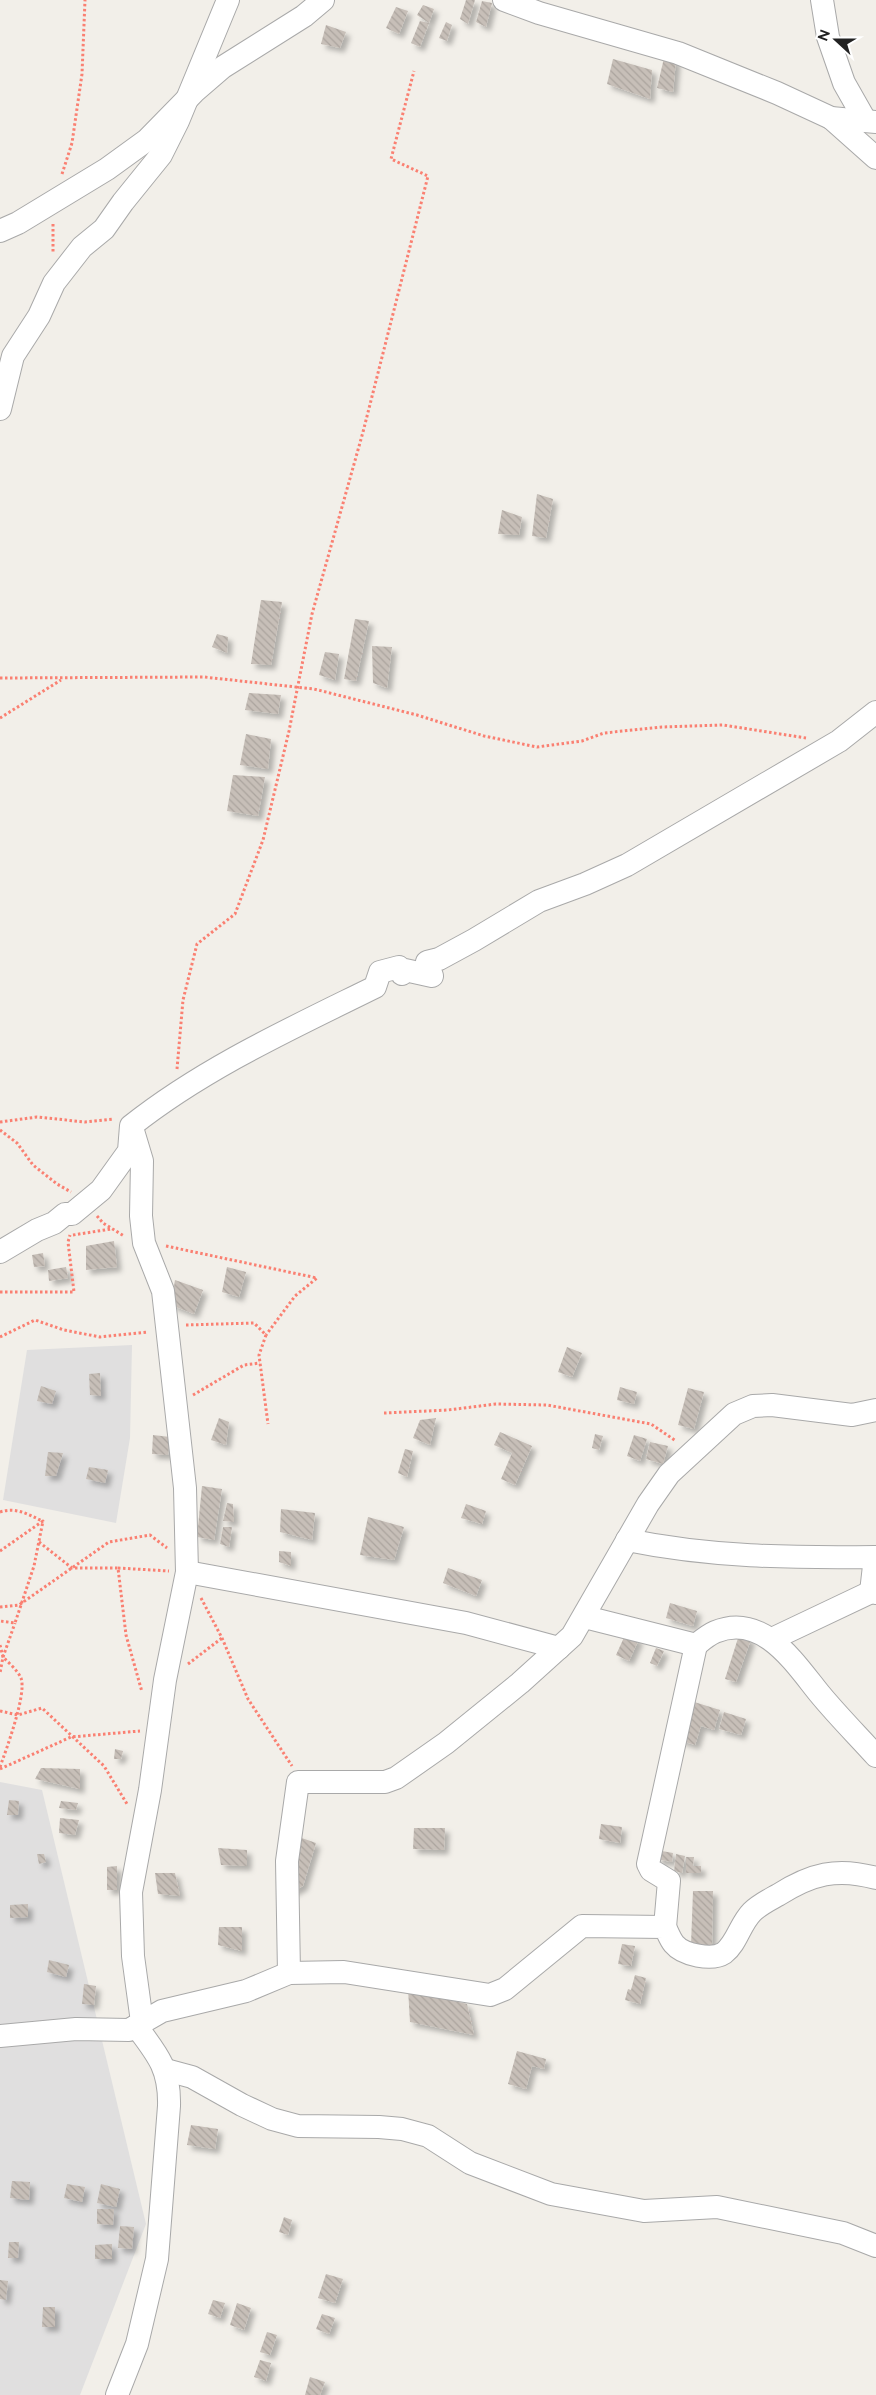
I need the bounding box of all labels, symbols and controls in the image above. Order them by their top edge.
north arrow [811,15,861,65]
text: N [814,27,833,43]

